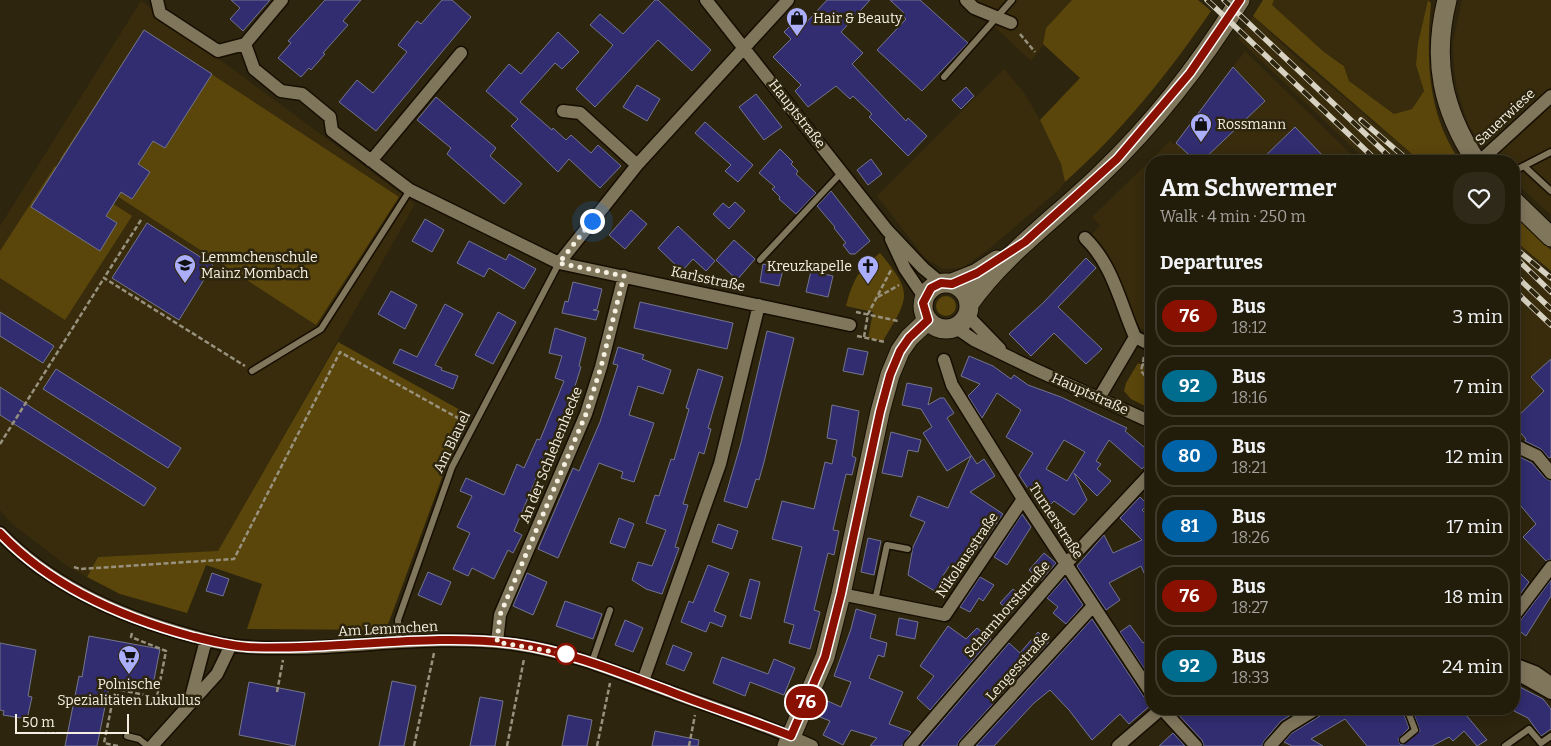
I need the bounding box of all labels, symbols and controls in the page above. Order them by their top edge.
shop icon: Hair & Beauty [785,6,809,37]
place label: Hair & Beauty [813,10,903,27]
street label: Hauptstraße [765,76,829,152]
street label: Sauerwiese [1472,85,1538,149]
shop icon: Rossmann [1189,112,1213,143]
place label: Rossmann [1217,116,1286,133]
button: heart [1453,172,1505,224]
text: Am Schwermer [1160,174,1337,202]
text: Walk · 4 min · 250 m [1160,207,1306,226]
your location [580,209,605,234]
place label: Lemmchenschule Mainz Mombach [201,249,318,282]
text: Departures [1160,251,1263,274]
school or university icon: Lemmchenschule Mainz Mombach [173,253,197,284]
church icon: Kreuzkapelle [856,254,880,285]
place label: Kreuzkapelle [767,258,852,275]
street label: Karlsstraße [669,263,747,295]
text: Bus [1232,295,1266,318]
text: 76 [1179,305,1200,327]
text: 3 min [1453,305,1503,328]
text: 18:12 [1232,318,1267,337]
text: Bus [1232,365,1266,388]
street label: Hauptstraße [1049,369,1131,419]
text: 92 [1179,375,1200,397]
text: 7 min [1454,375,1503,398]
street label: An der Schlehenhecke [516,384,586,526]
text: 18:16 [1232,388,1267,407]
street label: Am Blauel [430,408,474,476]
text: Bus [1232,435,1266,458]
text: 80 [1178,445,1201,467]
text: 12 min [1445,445,1503,468]
text: 18:21 [1232,458,1267,477]
street label: Turnerstraße [1025,480,1087,562]
text: Bus [1232,505,1266,528]
street label: Nikolausstraße [932,509,1002,601]
text: 81 [1180,515,1199,537]
text: 17 min [1446,515,1503,538]
text: 18:26 [1232,528,1270,547]
street label: Scharnhorststraße [960,557,1054,661]
text: Bus [1232,575,1266,598]
text: 76 [1179,585,1200,607]
text: 18 min [1444,585,1503,608]
text: 18:27 [1232,598,1268,617]
street label: Am Lemmchen [338,618,438,640]
street label: Lengesstraße [982,628,1054,704]
unlabelled marker [555,643,577,665]
supermarket icon: Polnische Spezialitäten Lukullus [117,644,141,675]
text: Bus [1232,645,1266,668]
text: 92 [1179,655,1200,677]
text: 24 min [1442,655,1503,678]
text: 18:33 [1232,668,1269,687]
place label: Polnische Spezialitäten Lukullus [57,676,201,709]
line badge: 76 [784,686,828,718]
text: 76 [796,691,816,713]
scale bar [15,711,129,734]
text: 50 m [22,714,55,731]

